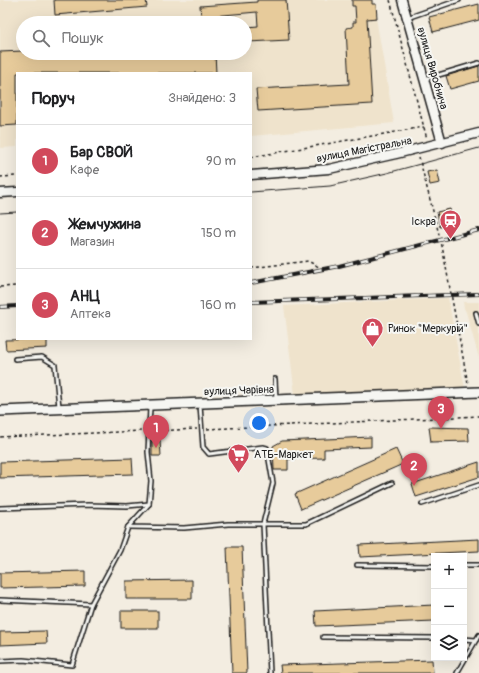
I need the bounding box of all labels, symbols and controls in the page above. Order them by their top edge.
search box [16,16,252,60]
street label: вулиця Виробнича [415,26,450,111]
icon: search [30,27,52,49]
text: Пошук [62,29,104,48]
text: Поруч [32,88,75,109]
text: Знайдено: 3 [168,90,236,106]
street label: вулиця Магістральна [315,134,413,165]
text: Бар СВОЙ [70,143,133,162]
text: 1 [42,153,48,169]
text: 90 m [206,153,236,169]
text: Кафе [70,162,99,178]
station icon: Іскра [438,208,464,241]
text: Жемчужина [70,215,141,234]
place label: Іскра [411,215,436,228]
text: 2 [41,225,49,241]
text: 150 m [201,225,236,241]
text: Магазин [70,234,114,250]
text: АНЦ [70,287,100,306]
text: 3 [41,297,49,313]
text: 160 m [200,297,236,313]
text: Аптека [70,306,111,322]
shop icon: Ринок "Меркурій" [360,315,386,348]
place label: Ринок "Меркурій" [388,322,468,335]
street label: вулиця Чарівна [204,383,274,398]
pin: 3 [428,396,454,429]
your location [249,413,269,433]
pin: 1 [143,415,169,448]
supermarket icon: АТБ-Маркет [226,441,252,474]
place label: АТБ-Маркет [254,448,314,461]
pin: 2 [401,453,427,486]
map controls [431,553,467,661]
button: + [431,553,467,589]
button: − [431,589,467,625]
button: layers [431,625,467,661]

